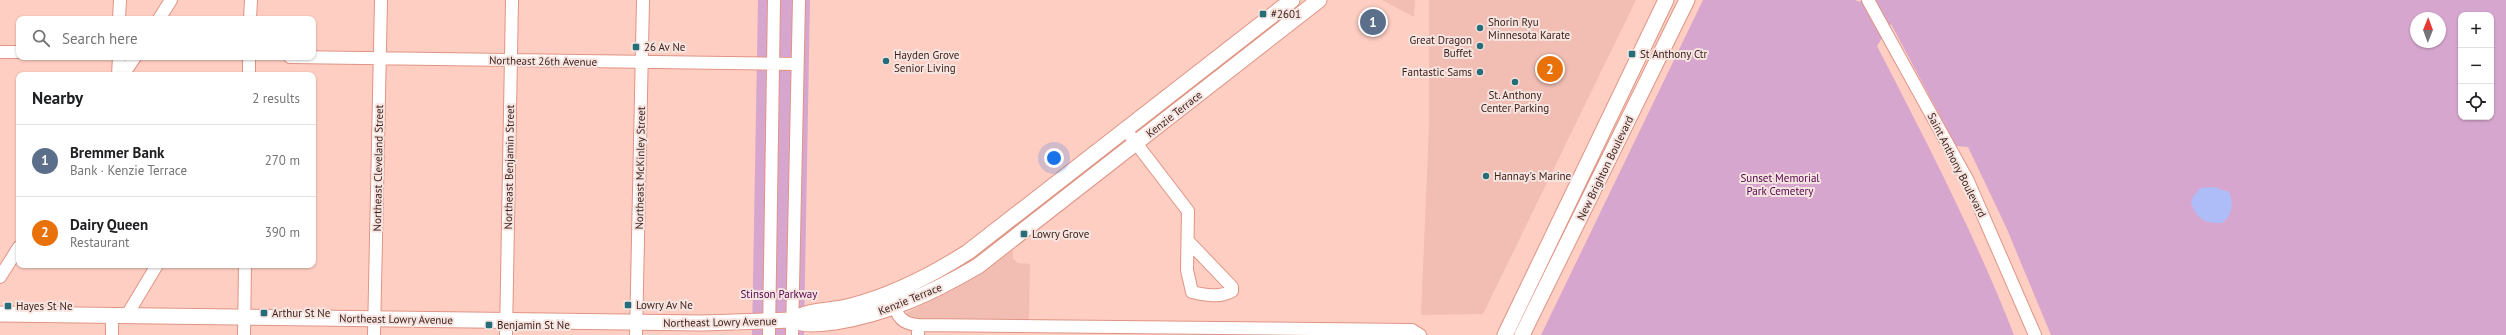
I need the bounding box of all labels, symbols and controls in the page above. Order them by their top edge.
place label: #2601 [1271,7,1301,21]
pin: 1 [1360,7,1386,37]
marker: #2601 [1258,9,1268,19]
north arrow [2410,12,2446,48]
map controls [2458,12,2494,120]
button: + [2458,12,2494,48]
place label: Shorin Ryu Minnesota Karate [1488,15,1571,42]
search box [16,16,316,60]
marker: Shorin Ryu Minnesota Karate [1475,23,1485,33]
icon: search [30,27,52,49]
text: Search here [62,29,138,48]
place label: Great Dragon Buffet [1410,33,1472,60]
place label: 26 Av Ne [644,40,686,54]
marker: Great Dragon Buffet [1475,41,1485,51]
marker: 26 Av Ne [631,42,641,52]
place label: St Anthony Ctr [1640,47,1708,61]
place label: Hayden Grove Senior Living [894,48,960,75]
button: − [2458,48,2494,84]
marker: St Anthony Ctr [1627,49,1637,59]
street label: Northeast 26th Avenue [489,53,598,69]
pin: 2 [1537,54,1563,84]
marker: Hayden Grove Senior Living [881,56,891,66]
place label: Fantastic Sams [1402,65,1472,79]
marker: Fantastic Sams [1475,67,1485,77]
marker: St. Anthony Center Parking [1510,77,1520,87]
button: locate [2458,84,2494,120]
text: Nearby [32,87,83,109]
street label: Kenzie Terrace [1143,87,1205,140]
place label: St. Anthony Center Parking [1481,88,1549,115]
text: 2 results [252,90,300,107]
street label: Northeast Cleveland Street [370,104,386,231]
street label: Northeast Benjamin Street [501,104,517,230]
street label: Northeast McKinley Street [632,106,648,230]
street label: Saint Anthony Boulevard [1925,110,1990,220]
street label: New Brighton Boulevard [1574,113,1636,222]
text: Bremmer Bank [70,143,164,162]
your location [1044,148,1064,168]
text: 1 [41,152,49,169]
text: 270 m [265,152,300,169]
text: Bank · Kenzie Terrace [70,162,187,179]
place label: Hannay's Marine [1494,169,1572,183]
marker: Hannay's Marine [1481,171,1491,181]
park label: Sunset Memorial Park Cemetery [1740,171,1820,198]
text: Dairy Queen [70,215,148,234]
text: 2 [41,224,49,241]
text: 390 m [265,224,300,241]
place label: Lowry Grove [1032,227,1090,241]
marker: Lowry Grove [1019,229,1029,239]
text: Restaurant [70,234,129,251]
street label: Kenzie Terrace [876,280,944,318]
park label: Stinson Parkway [741,287,818,301]
place label: Lowry Av Ne [636,298,693,312]
place label: Hayes St Ne [16,299,73,313]
marker: Lowry Av Ne [623,300,633,310]
marker: Hayes St Ne [3,301,13,311]
place label: Arthur St Ne [272,306,331,320]
marker: Arthur St Ne [259,308,269,318]
street label: Northeast Lowry Avenue [339,311,453,327]
street label: Northeast Lowry Avenue [663,314,777,330]
place label: Benjamin St Ne [497,318,570,332]
marker: Benjamin St Ne [484,320,494,330]

